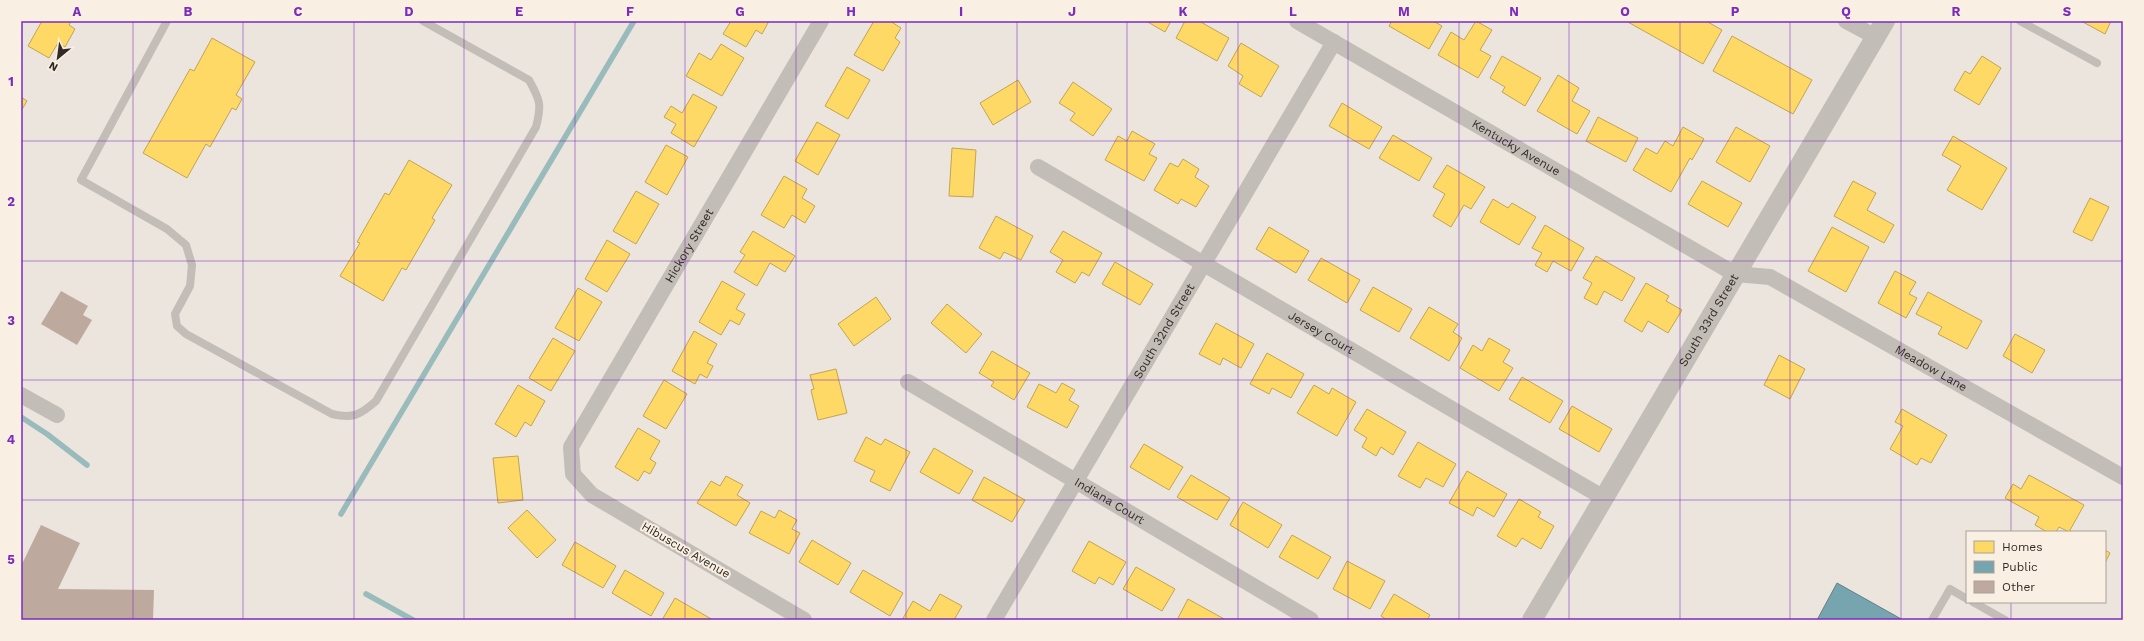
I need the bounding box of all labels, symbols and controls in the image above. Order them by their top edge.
text: A [73,4,82,19]
text: B [184,4,193,19]
text: C [294,4,303,19]
text: D [404,4,414,19]
text: E [515,4,523,19]
text: F [626,4,634,19]
text: G [735,4,745,19]
text: H [846,4,856,19]
text: I [959,4,963,19]
text: J [1068,4,1076,19]
text: K [1178,4,1188,19]
text: L [1289,4,1297,19]
text: M [1398,4,1410,19]
text: N [1509,4,1519,19]
text: O [1620,4,1630,19]
text: P [1731,4,1740,19]
text: Q [1841,4,1851,19]
text: R [1952,4,1961,19]
text: S [2063,4,2072,19]
north arrow [38,38,78,78]
text: N [47,59,60,74]
text: 1 [8,74,14,89]
street label: Kentucky Avenue [1469,117,1563,179]
text: 2 [7,194,15,209]
street label: Hickory Street [662,206,716,285]
street label: South 33rd Street [1676,271,1741,369]
street label: South 32nd Street [1130,281,1197,381]
street label: Jersey Court [1286,308,1356,357]
text: 3 [7,313,15,328]
street label: Meadow Lane [1892,342,1970,394]
text: 4 [7,432,16,447]
street label: Indiana Court [1072,475,1147,527]
street label: Hibuscus Avenue [639,519,733,581]
legend [1966,531,2106,603]
text: Homes [2002,540,2043,554]
text: 5 [7,552,15,567]
text: Public [2002,560,2038,574]
text: Other [2002,580,2035,594]

